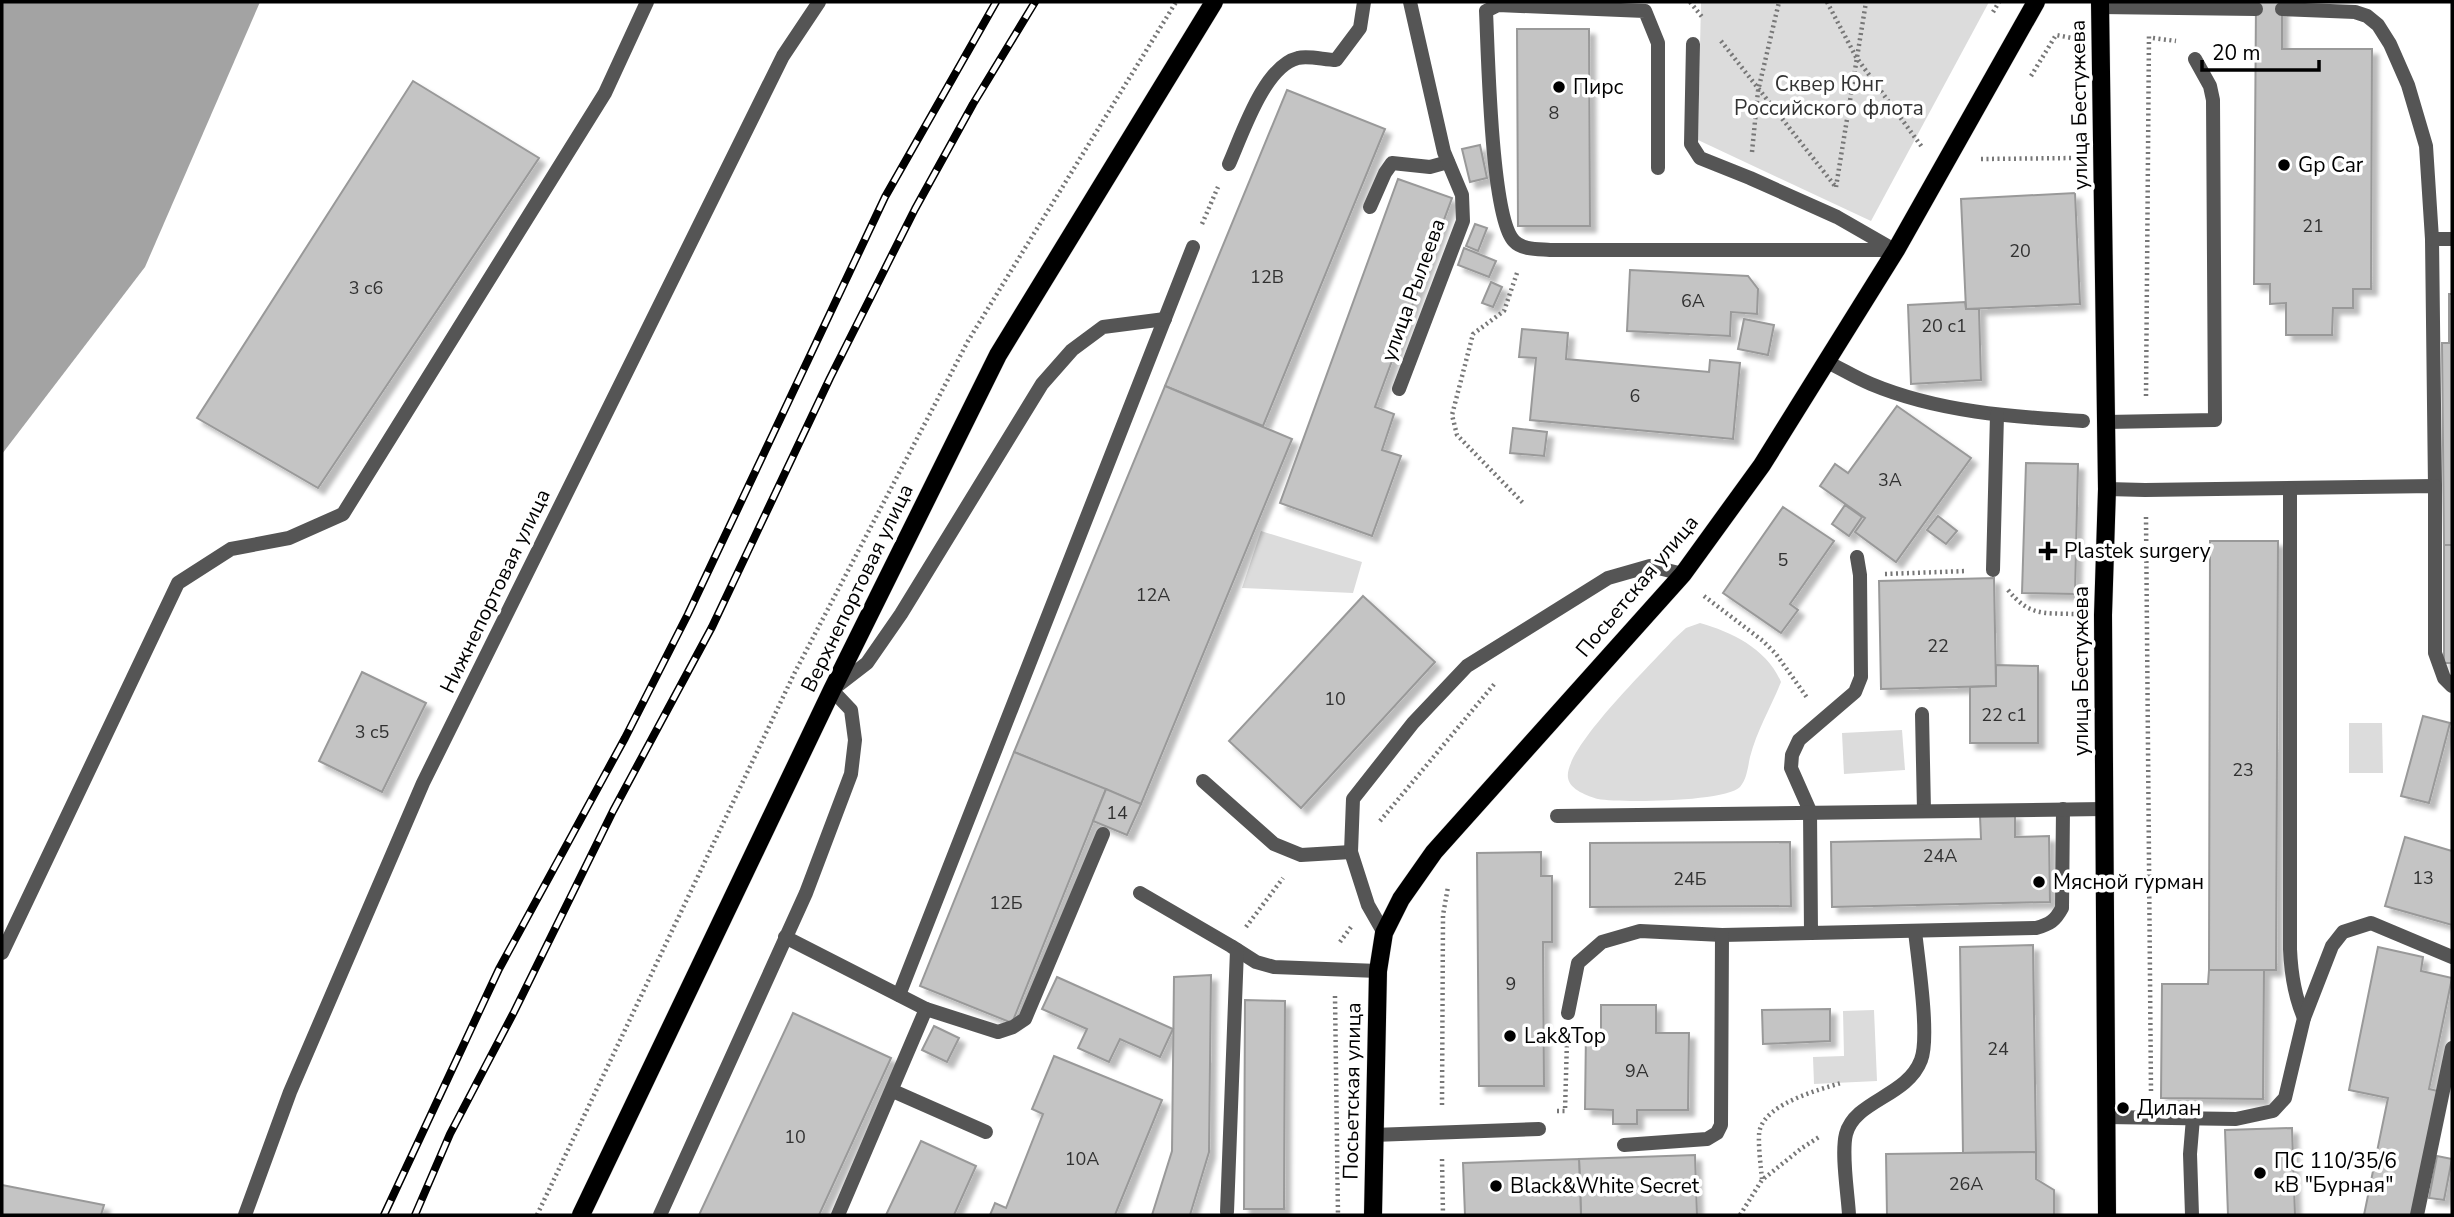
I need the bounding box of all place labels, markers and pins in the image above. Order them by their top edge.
place label: Пирс [1573,73,1624,101]
marker: Пирс [1551,79,1567,95]
place label: Gp Car [2298,151,2364,179]
marker: Gp Car [2276,157,2292,173]
place label: Plastek surgery [2064,537,2211,565]
marker: Plastek surgery [2038,541,2058,561]
place label: Мясной гурман [2053,868,2204,896]
marker: Мясной гурман [2031,874,2047,890]
place label: Lak&Top [1524,1022,1606,1050]
marker: Lak&Top [1502,1028,1518,1044]
place label: Дилан [2137,1094,2201,1122]
marker: Дилан [2115,1100,2131,1116]
place label: ПС 110/35/6 кВ "Бурная" [2274,1147,2397,1199]
marker: ПС 110/35/6 кВ "Бурная" [2252,1165,2268,1181]
place label: Black&White Secret [1510,1172,1700,1200]
marker: Black&White Secret [1488,1178,1504,1194]

